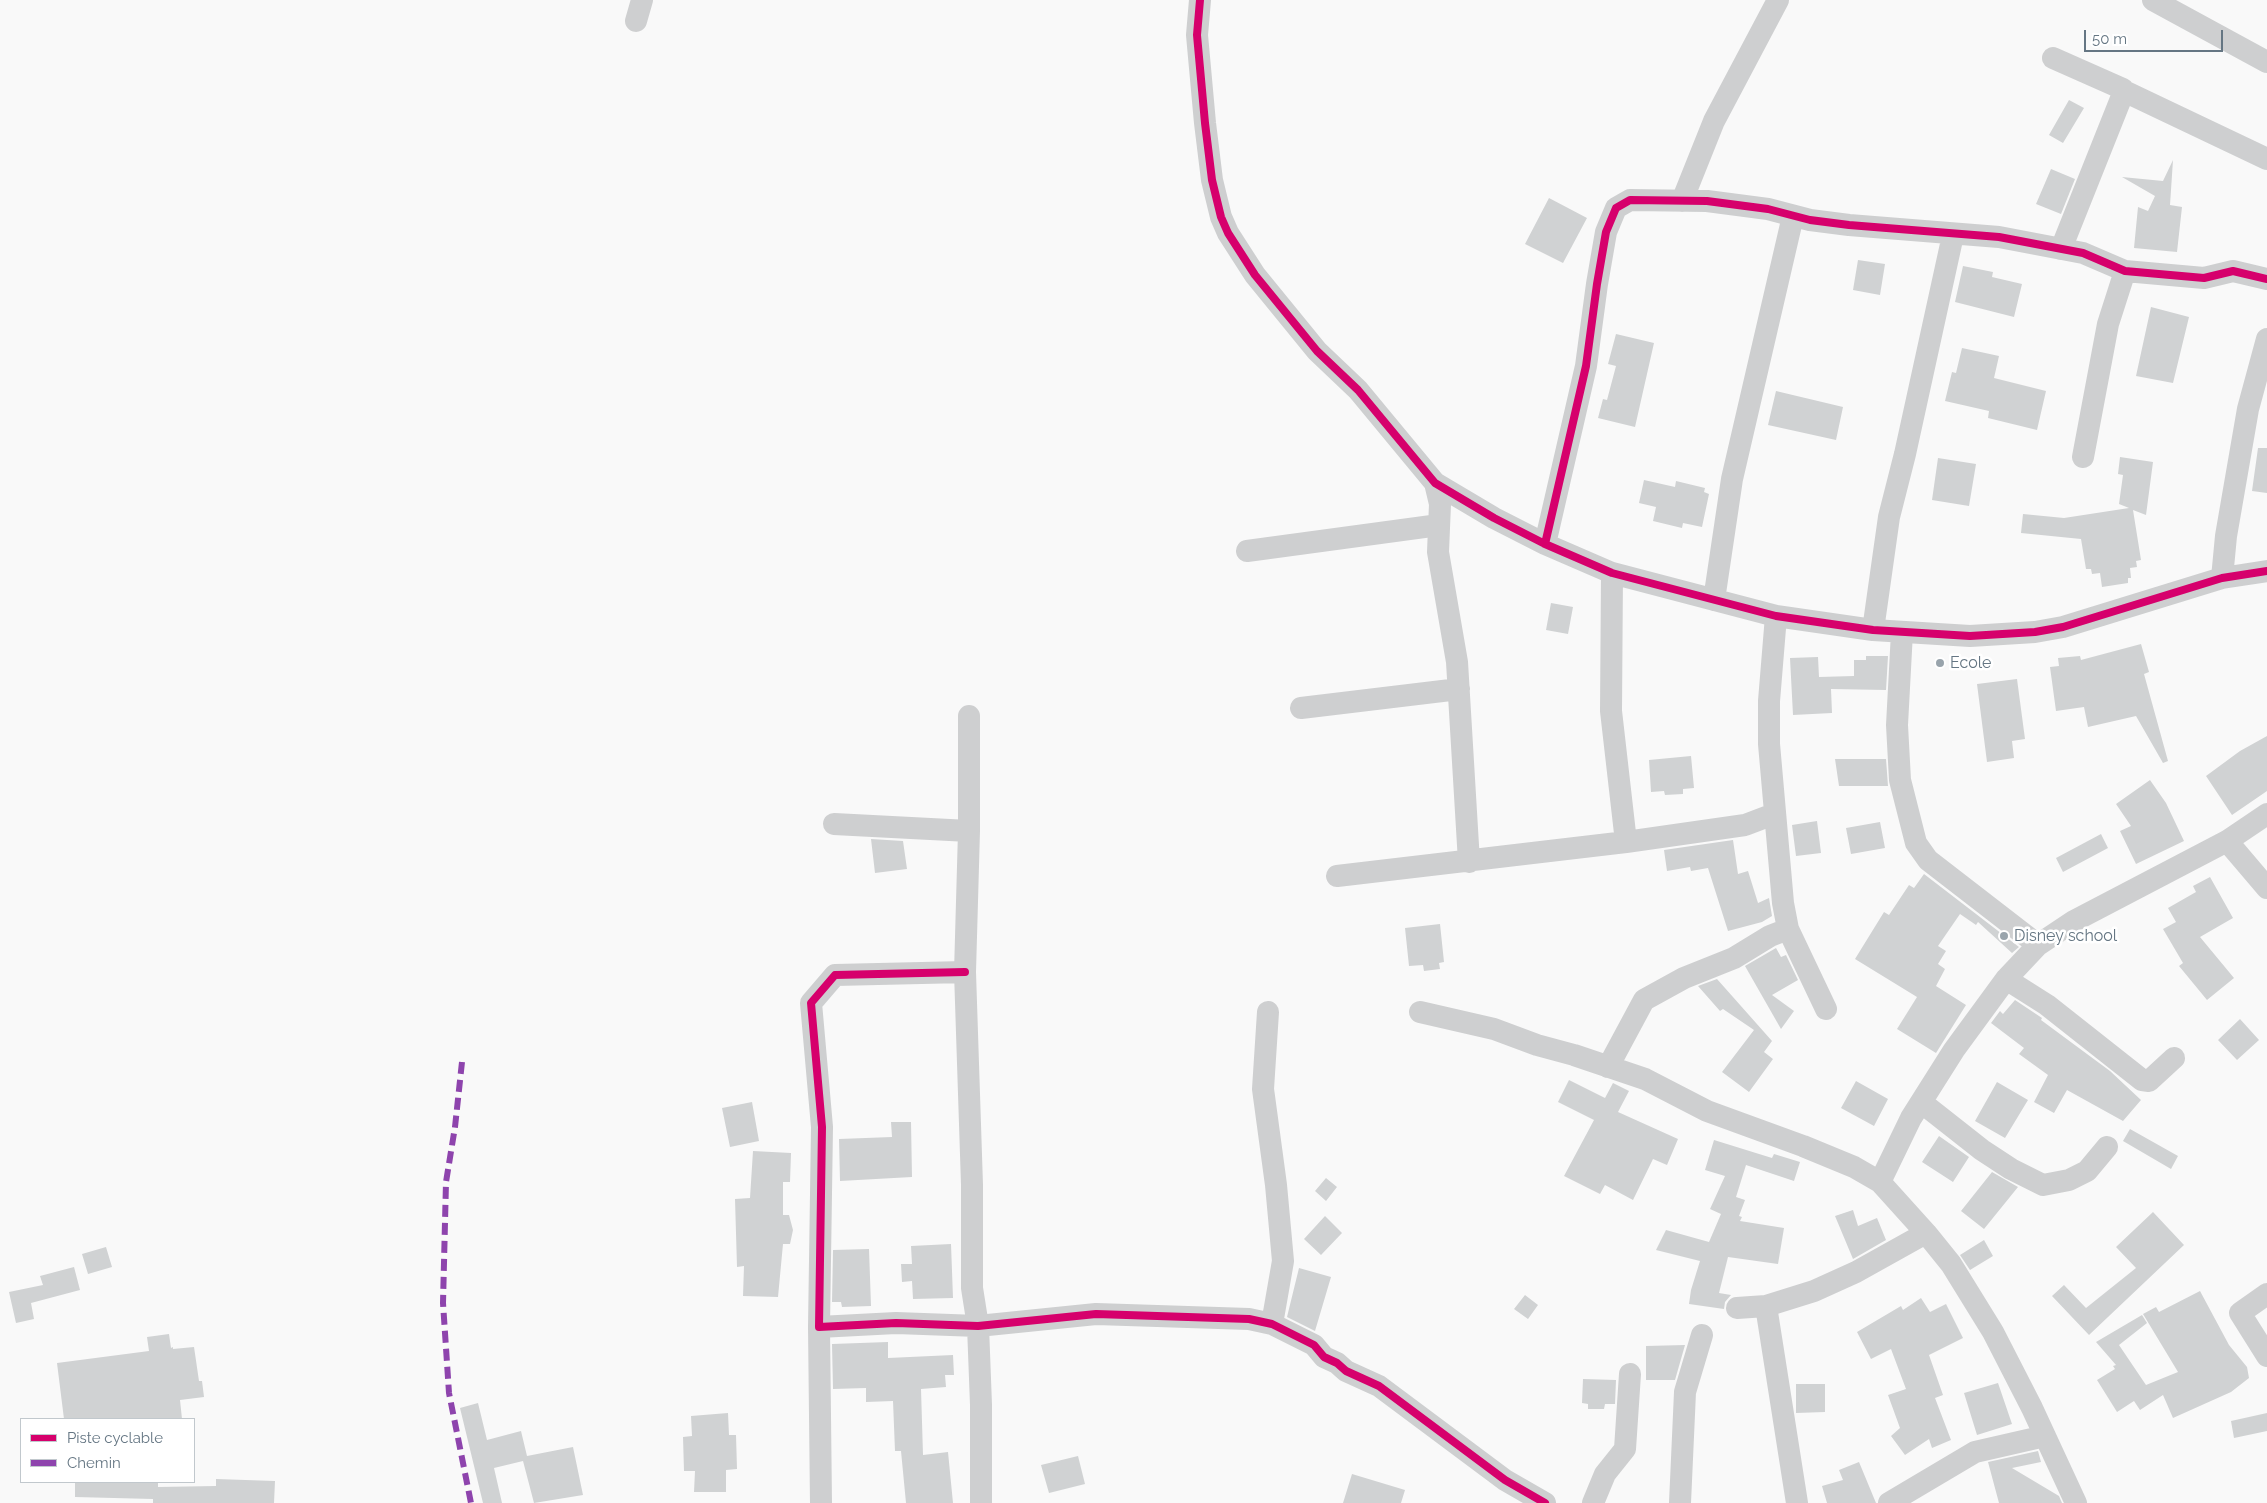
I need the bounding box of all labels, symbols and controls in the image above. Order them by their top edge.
scale bar [2087,20,2226,52]
text: 50 m [2092,30,2127,48]
place label: Ecole [1950,653,1991,673]
marker: Ecole [1934,657,1946,669]
place label: Disney school [2014,926,2117,946]
marker: Disney school [1998,930,2010,942]
legend [20,1418,195,1483]
text: Piste cyclable [67,1429,163,1447]
text: Chemin [67,1454,121,1472]

